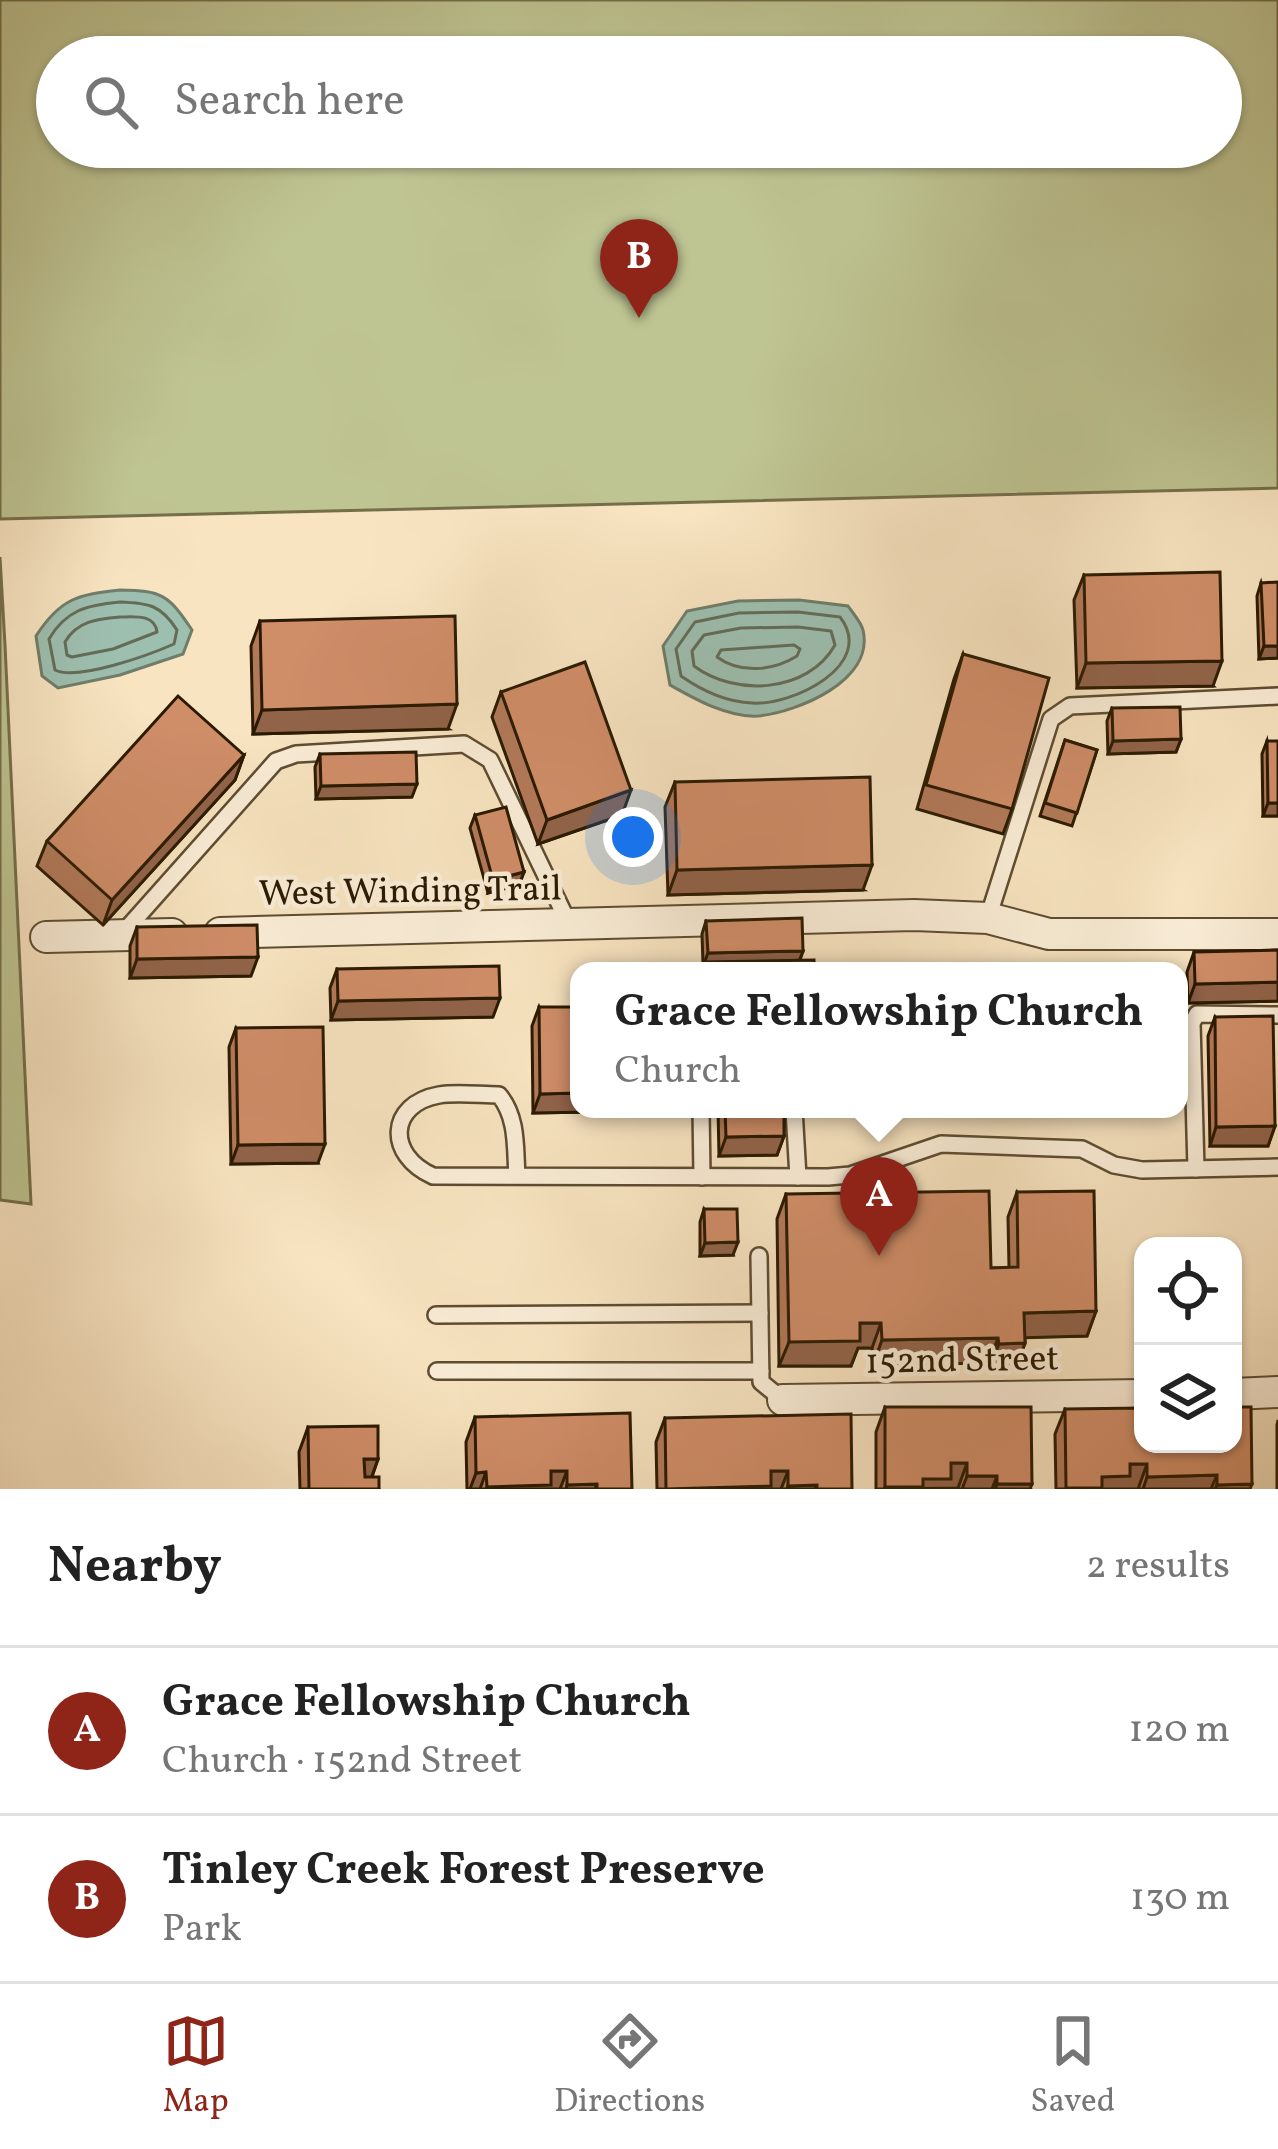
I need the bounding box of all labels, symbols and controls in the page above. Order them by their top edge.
search box [36,36,1242,168]
icon: search [78,69,144,135]
text: Search here [174,71,405,134]
pin: B [600,219,678,318]
your location [603,807,663,867]
street label: West Winding Trail [258,865,562,921]
popup [570,962,1188,1118]
text: Grace Fellowship Church [615,982,1143,1045]
text: Church [615,1045,741,1099]
pin: A [840,1157,918,1256]
map controls [1134,1237,1242,1453]
button: locate [1134,1237,1242,1345]
street label: 152nd Street [865,1335,1059,1389]
button: layers [1134,1345,1242,1453]
text: Nearby [48,1532,222,1603]
text: 2 results [1086,1540,1230,1594]
text: Grace Fellowship Church [162,1672,691,1735]
text: A [73,1704,101,1758]
text: 120 m [1129,1704,1230,1758]
text: Church · 152nd Street [162,1735,522,1789]
text: Tinley Creek Forest Preserve [162,1840,765,1903]
text: B [74,1872,100,1926]
text: 130 m [1130,1872,1230,1926]
text: Park [162,1903,242,1957]
tab: Map [163,2008,229,2126]
tab: Directions [554,2008,705,2126]
tab: Saved [1030,2008,1115,2126]

